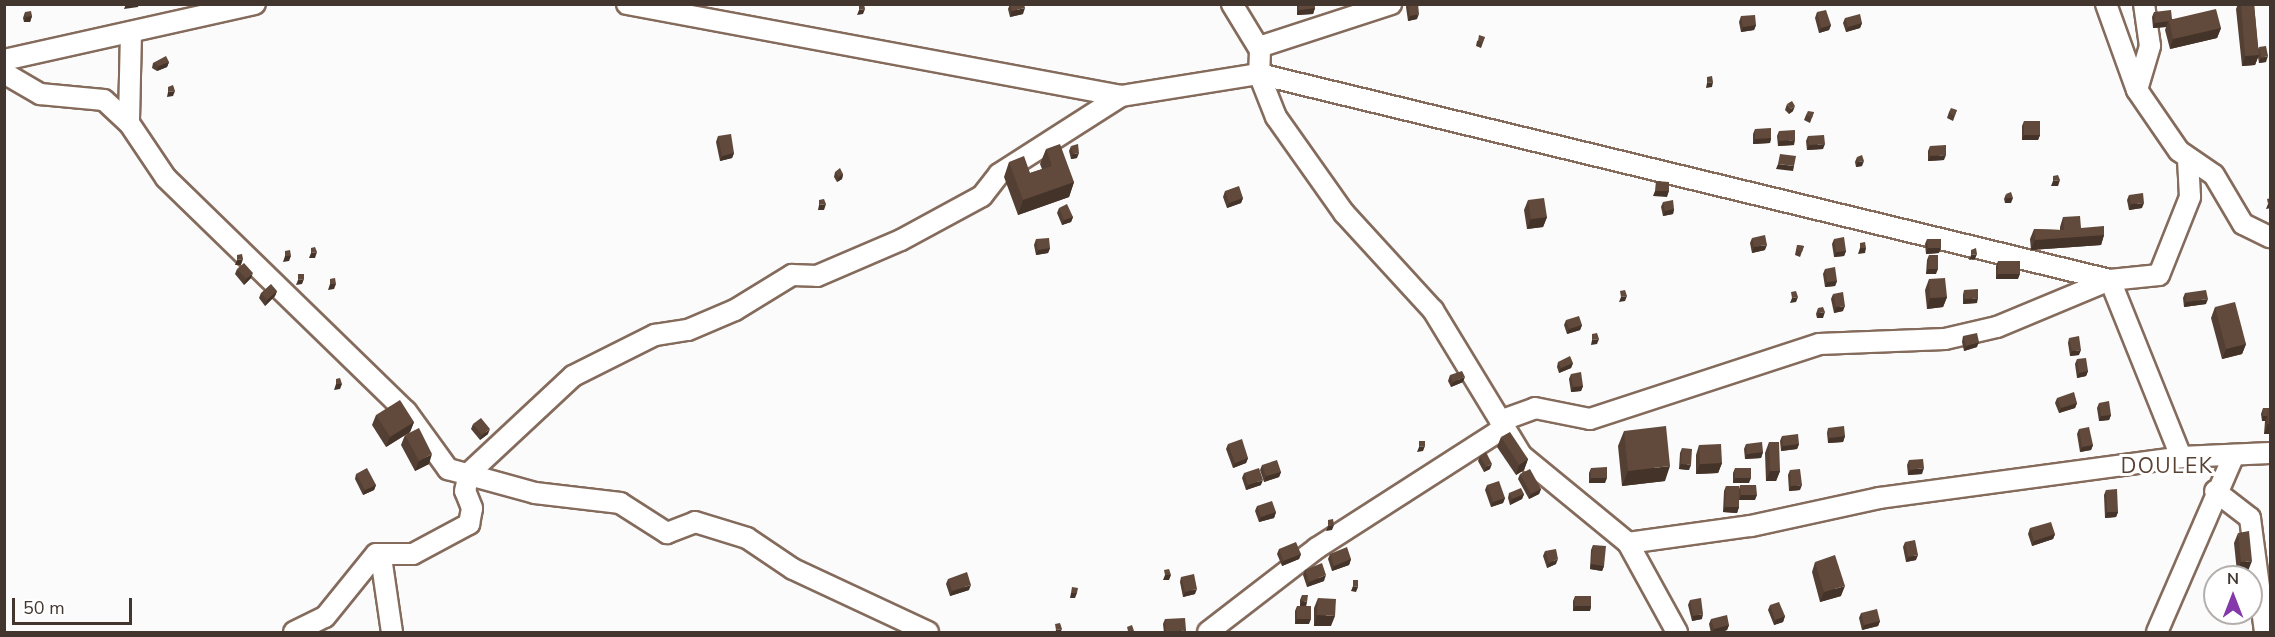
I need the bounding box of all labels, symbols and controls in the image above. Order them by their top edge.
district label: DOULEK [2121,453,2213,479]
north arrow [2203,565,2263,625]
text: N [2227,568,2239,590]
scale bar [15,586,135,624]
text: 50 m [23,596,65,620]

